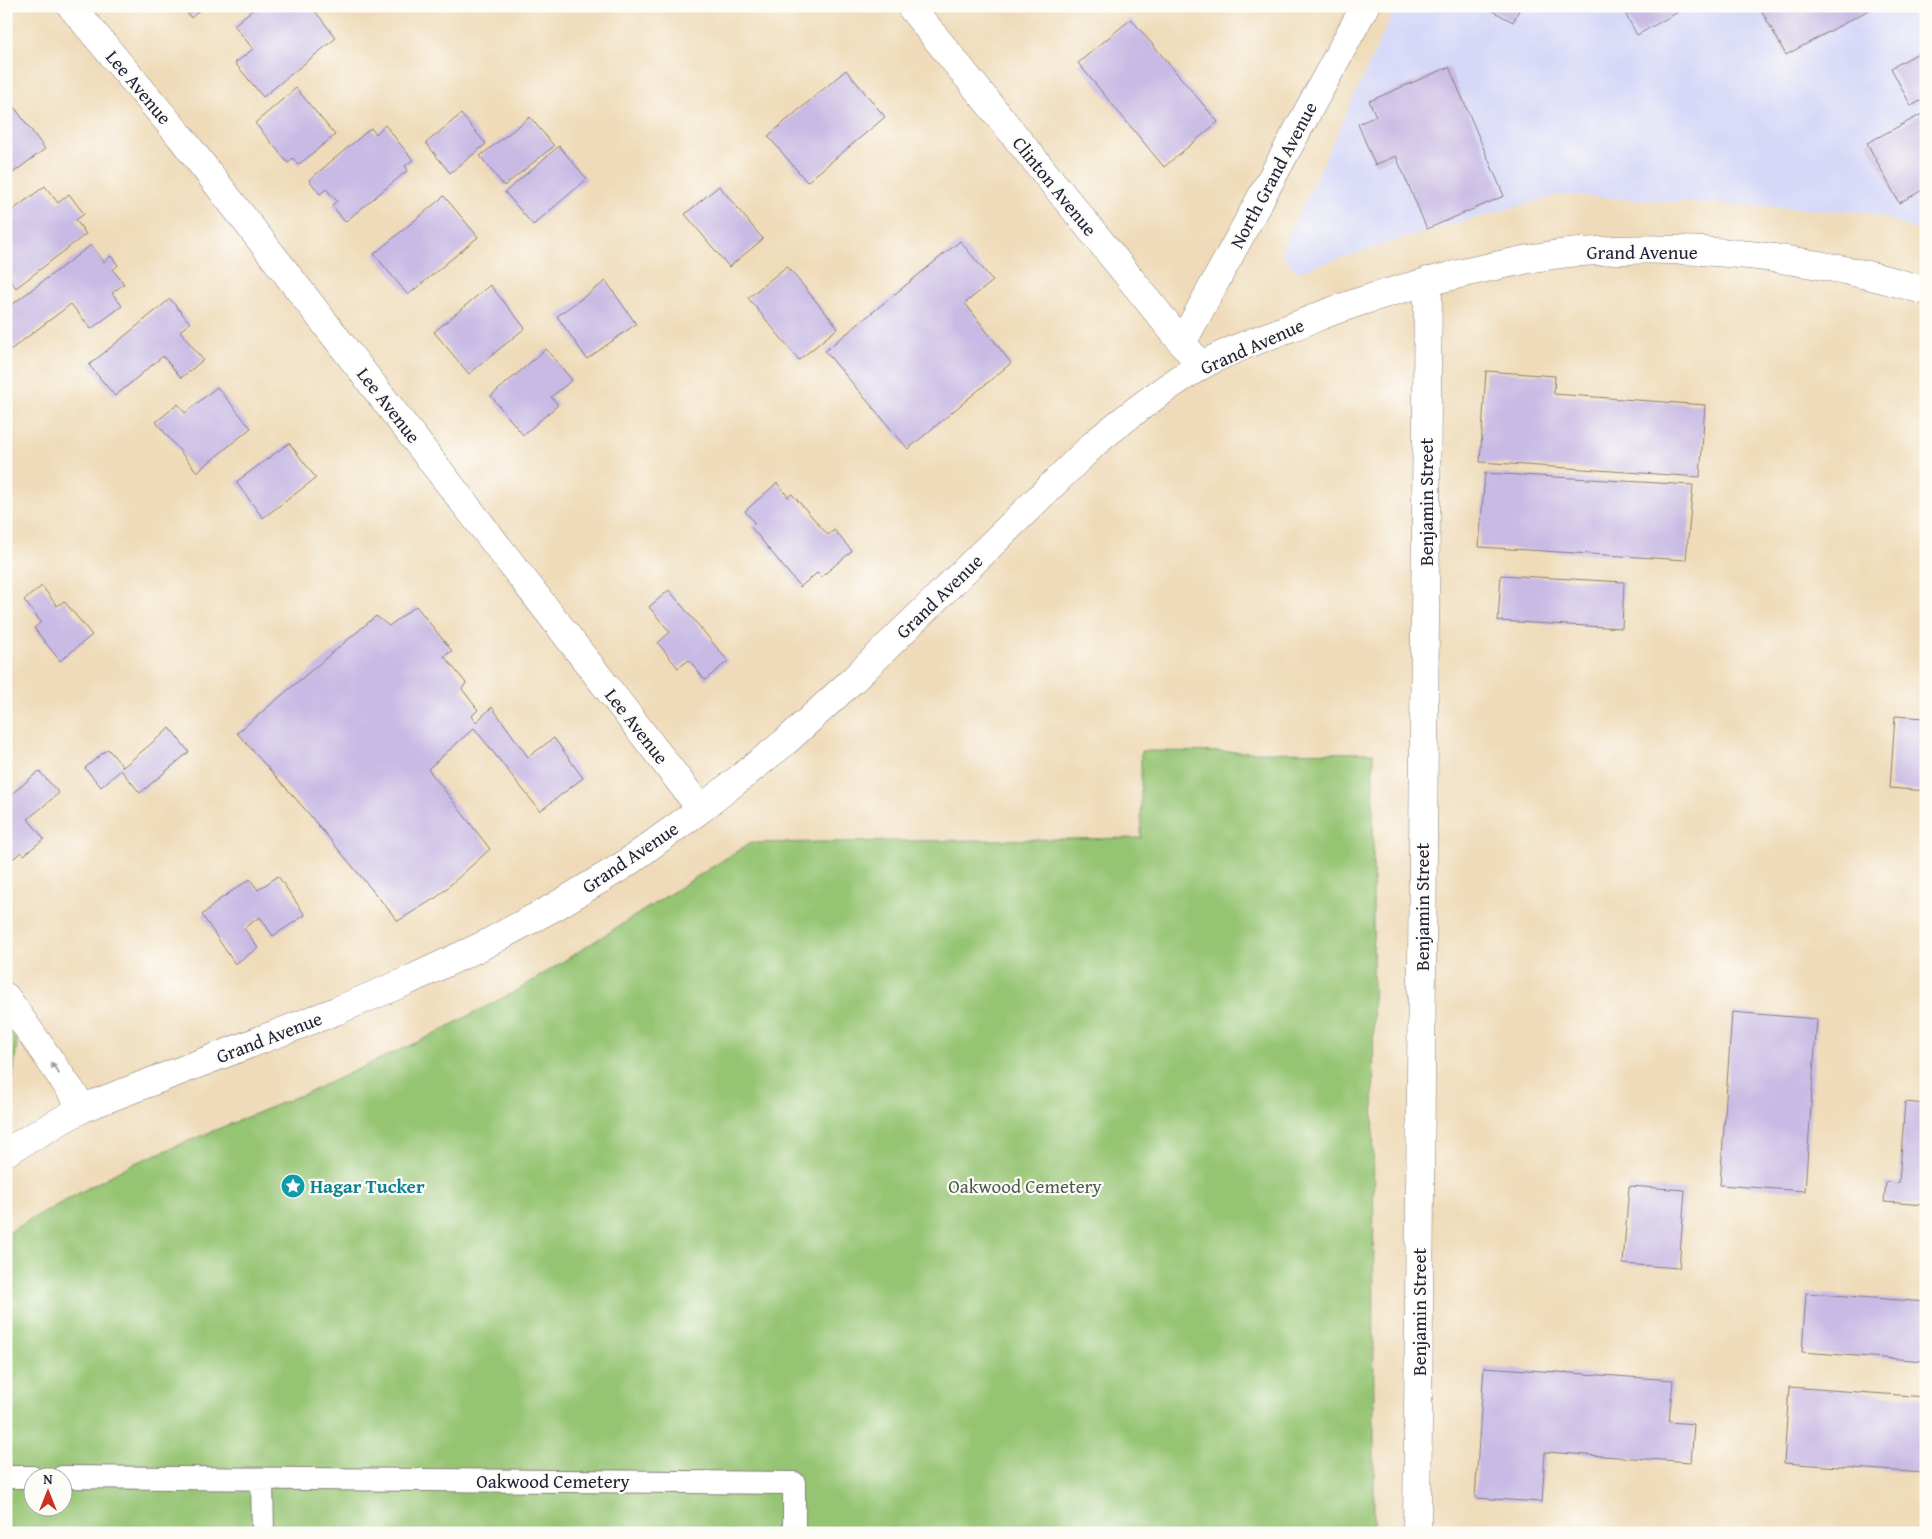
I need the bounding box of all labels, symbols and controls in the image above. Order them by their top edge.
street label: Lee Avenue [99,44,179,130]
street label: North Grand Avenue [1222,97,1324,253]
street label: Clinton Avenue [1006,130,1104,242]
street label: Grand Avenue [1586,238,1698,266]
street label: Grand Avenue [1196,311,1309,381]
street label: Lee Avenue [350,361,428,449]
street label: Benjamin Street [1412,438,1440,566]
street label: Grand Avenue [889,547,989,645]
street label: Lee Avenue [598,682,676,770]
street label: Grand Avenue [576,814,684,900]
street label: Benjamin Street [1408,843,1436,971]
street label: Grand Avenue [212,1004,326,1070]
one-way arrow [50,1061,60,1075]
place label: Hagar Tucker [310,1172,425,1200]
park label: Oakwood Cemetery [948,1172,1102,1200]
place icon: Hagar Tucker [280,1173,306,1199]
street label: Benjamin Street [1405,1248,1433,1376]
north arrow [22,1466,72,1516]
street label: Oakwood Cemetery [476,1467,630,1495]
text: N [43,1469,53,1489]

